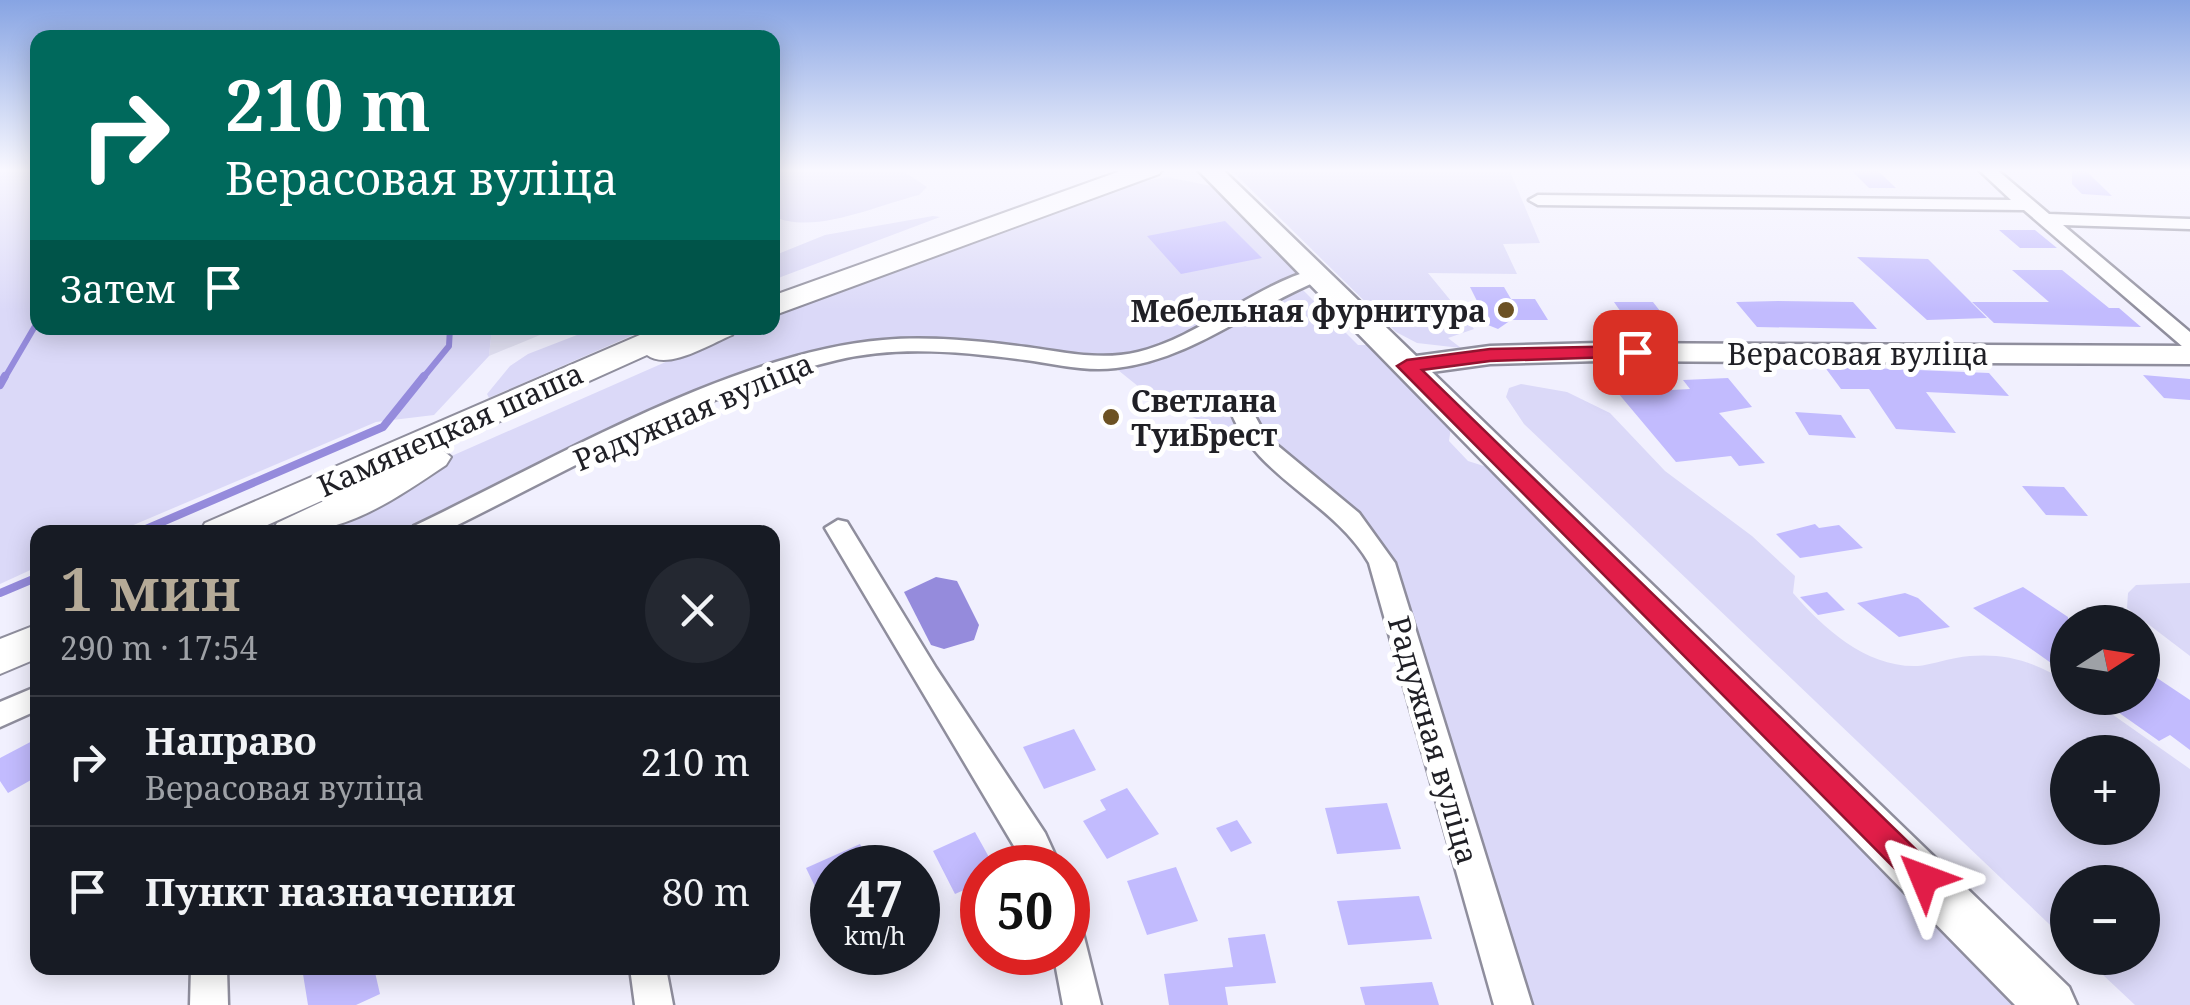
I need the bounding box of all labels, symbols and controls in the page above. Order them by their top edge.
text: 210 m [225,56,431,152]
icon: right [60,70,190,200]
text: Верасовая вуліца [225,147,618,208]
icon: arrive [196,260,251,315]
text: Затем [60,262,176,314]
place label: Мебельная фурнитура [1131,290,1486,331]
marker: Мебельная фурнитура [1495,299,1517,321]
pin [1593,310,1678,395]
icon: arrive [1608,325,1663,380]
street label: Верасовая вуліца [1727,333,1989,374]
street label: Радужная вуліца [567,342,819,480]
street label: Камянецкая шаша [311,352,589,506]
place label: Светлана ТуиБрест [1131,380,1278,455]
marker: Светлана ТуиБрест [1100,406,1122,428]
text: 1 мин [60,547,241,629]
button: close [645,558,750,663]
north arrow [2050,605,2160,715]
map controls [2050,605,2160,975]
street label: Радужная вуліца [1379,611,1489,869]
text: 290 m · 17:54 [60,626,258,669]
text: Направо [145,714,317,766]
icon: right [60,734,115,789]
text: 210 m [640,735,750,787]
button: + [2050,735,2160,845]
text: Верасовая вуліца [145,766,424,809]
position arrow [1872,826,1976,930]
speed limit sign: 50 [960,845,1090,975]
icon: arrive [60,864,115,919]
text: 47 [847,864,903,932]
text: Пункт назначения [145,865,515,917]
text: 80 m [662,865,750,917]
button: − [2050,865,2160,975]
text: km/h [844,918,906,952]

